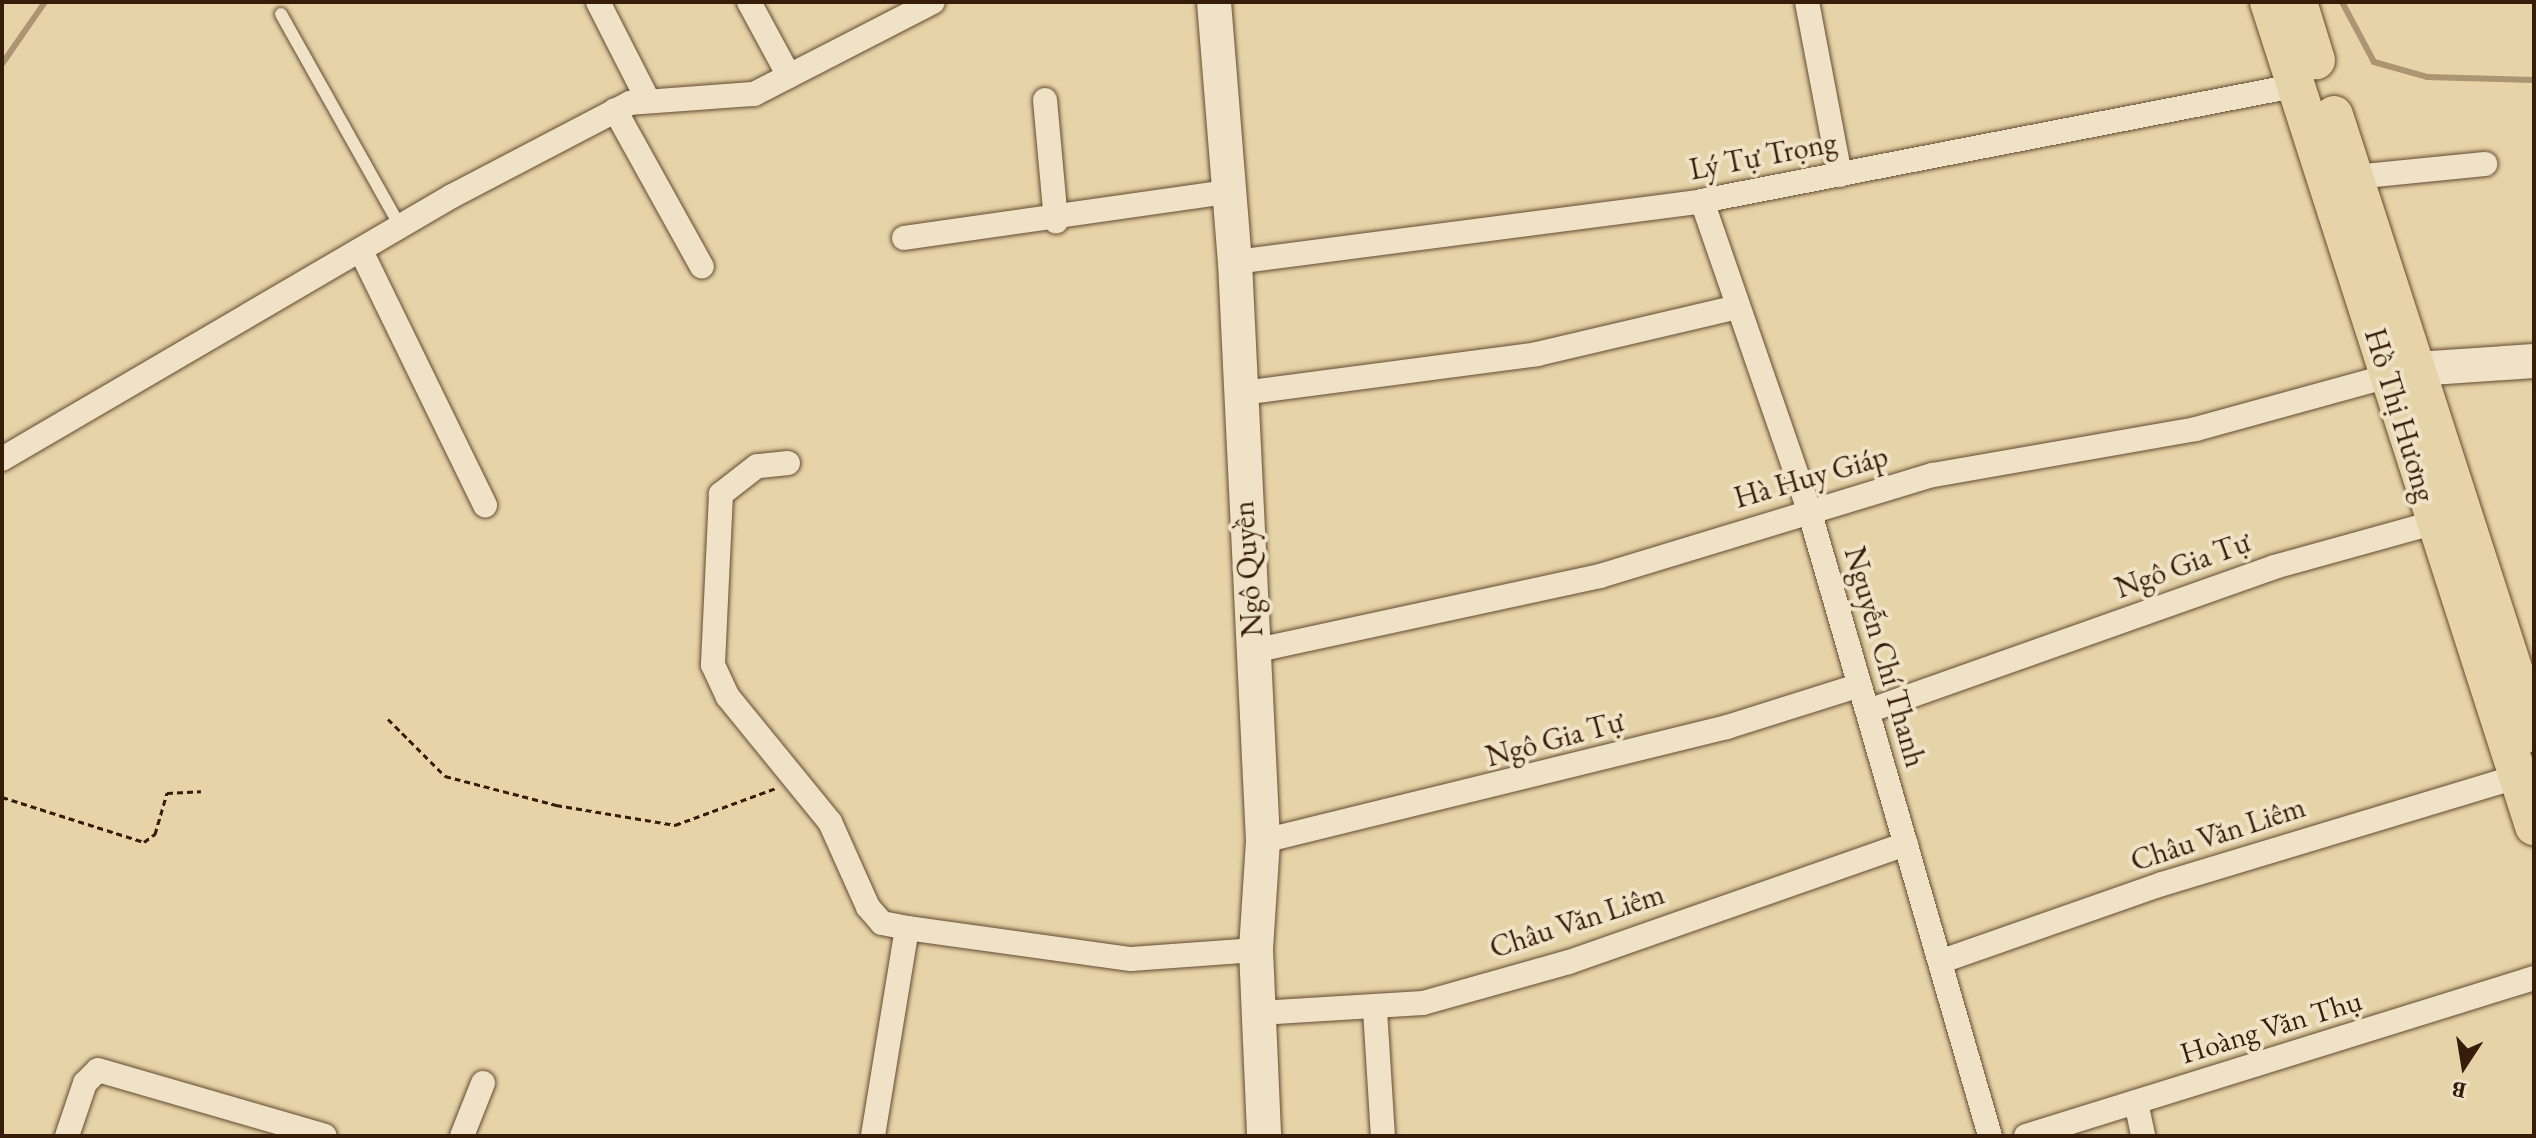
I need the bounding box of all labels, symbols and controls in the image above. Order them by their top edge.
street label: Lý Tự Trọng [1686,124,1840,188]
street label: Hồ Thị Hương [2357,324,2443,506]
street label: Hà Huy Giáp [1730,438,1892,516]
street label: Ngô Quyền [1225,500,1271,638]
street label: Ngô Gia Tự [2110,524,2256,606]
street label: Nguyễn Chí Thanh [1836,543,1934,771]
street label: Ngô Gia Tự [1482,703,1628,775]
street label: Châu Văn Liêm [2126,789,2310,879]
street label: Châu Văn Liêm [1485,876,1669,966]
street label: Hoàng Văn Thụ [2176,982,2366,1072]
north arrow [2424,1026,2504,1106]
text: B [2449,1074,2469,1106]

